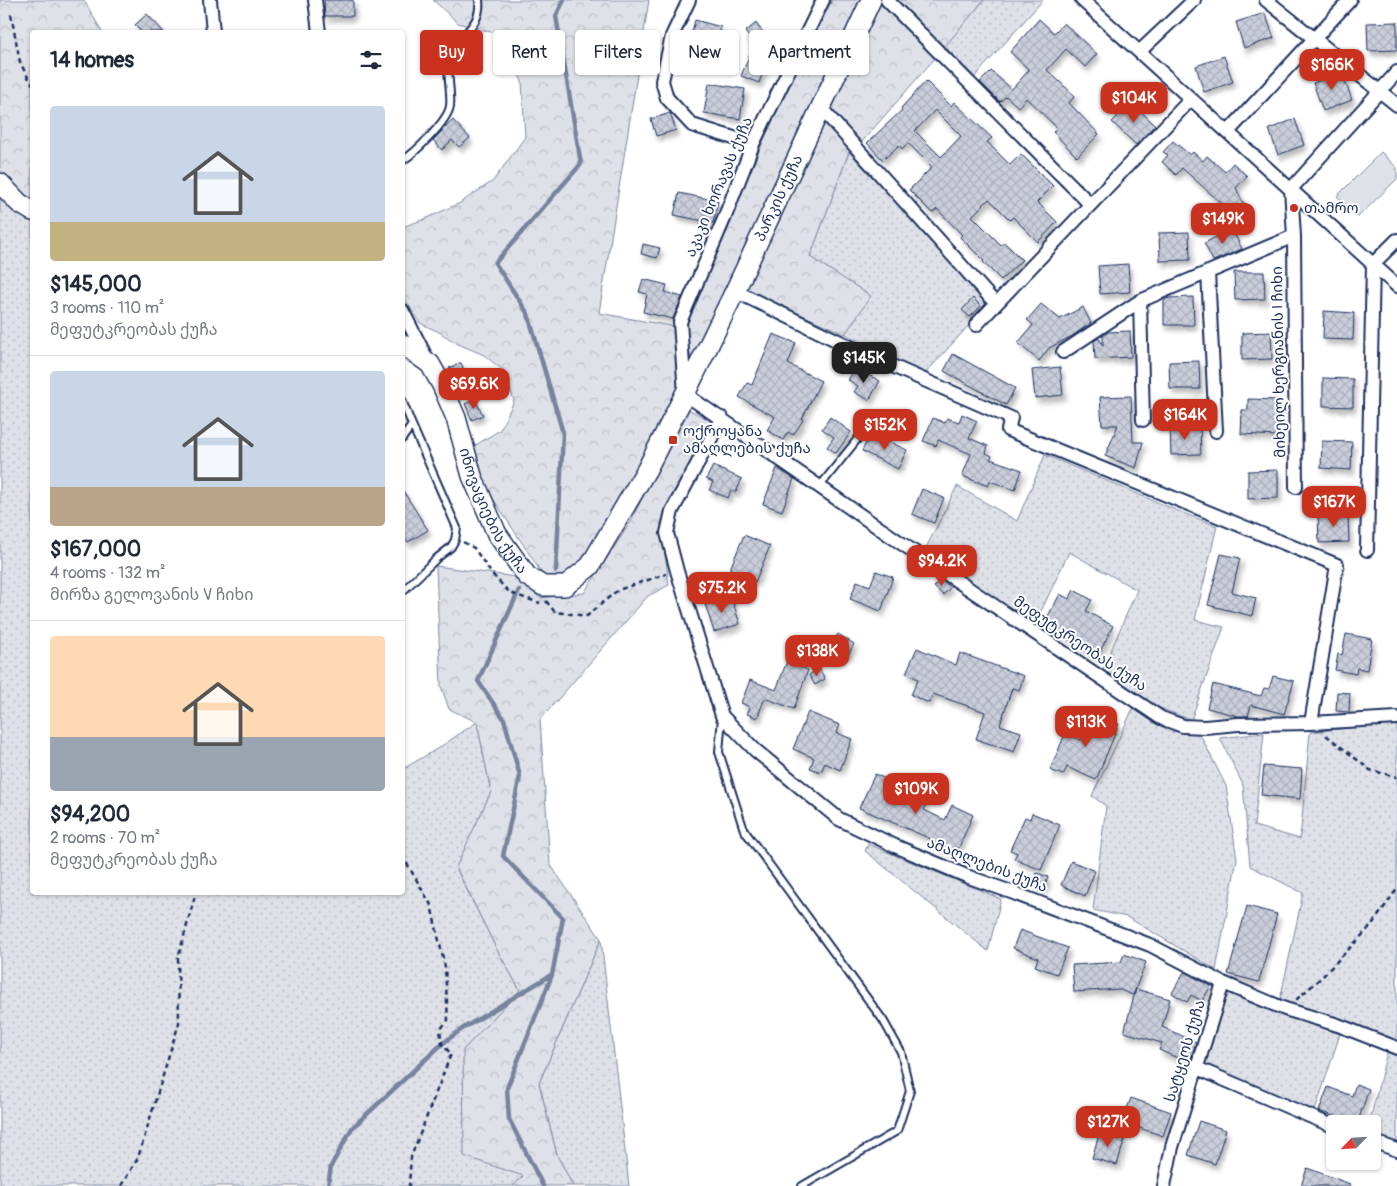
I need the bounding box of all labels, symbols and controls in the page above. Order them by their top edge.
chip: Buy [420,30,483,75]
chip: Rent [493,30,565,75]
chip: Filters [575,30,660,75]
chip: New [670,30,739,75]
chip: Apartment [749,30,869,75]
icon: filters [357,46,385,74]
text: 14 homes [50,47,134,74]
pin: $166K [1297,48,1367,91]
text: $166K [1310,55,1354,75]
pin: $104K [1099,82,1169,124]
text: $104K [1112,88,1156,108]
street label: აკაკი ხორავას ქუჩა [681,114,757,260]
icon: home [173,138,263,228]
street label: პარკის ქუჩა [750,152,807,244]
place label: თამრო [1304,199,1359,218]
pin: $149K [1188,202,1258,245]
marker: თამრო [1288,202,1300,214]
text: $149K [1202,209,1244,229]
street label: მიხეილ ხერგიანის I ჩიხი [1268,266,1290,458]
text: $145,000 [50,271,142,298]
text: 3 rooms · 110 m² [50,298,164,318]
text: მეფუტკრეობას ქუჩა [50,320,217,340]
pin: $145K [829,342,899,384]
text: $145K [843,348,885,368]
pin: $69.6K [433,368,515,410]
text: $69.6K [450,374,498,394]
pin: $164K [1150,398,1220,441]
icon: home [173,404,263,494]
text: $164K [1163,405,1207,425]
pin: $152K [850,408,920,451]
text: $152K [864,415,906,435]
place label: ოქროყანა ამაღლების ქუჩა [683,422,811,458]
marker: ოქროყანა ამაღლების ქუჩა [667,434,679,446]
street label: ინოვაციების ქუჩა [455,446,532,577]
pin: $167K [1299,486,1369,528]
text: $167K [1313,492,1355,512]
text: $167,000 [50,536,141,563]
pin: $94.2K [901,544,983,587]
text: $94.2K [918,551,966,571]
text: 4 rooms · 132 m² [50,563,165,583]
pin: $75.2K [681,572,763,614]
text: $75.2K [698,578,746,598]
text: მირზა გელოვანის V ჩიხი [50,585,253,605]
street label: მეფუტკრეობას ქუჩა [1010,592,1150,696]
pin: $138K [782,634,852,677]
text: $138K [796,641,838,661]
icon: home [173,669,263,759]
pin: $113K [1051,706,1121,748]
text: $113K [1066,712,1106,732]
pin: $109K [881,772,951,815]
text: $109K [894,779,938,799]
text: $94,200 [50,801,130,828]
text: 2 rooms · 70 m² [50,828,160,848]
street label: ამაღლების ქუჩა [924,833,1050,897]
text: მეფუტკრეობას ქუჩა [50,850,217,870]
street label: სატყეოს ქუჩა [1160,998,1210,1104]
pin: $127K [1073,1106,1143,1148]
text: $127K [1087,1112,1129,1132]
north arrow [1326,1115,1381,1170]
map controls [1326,1115,1381,1170]

